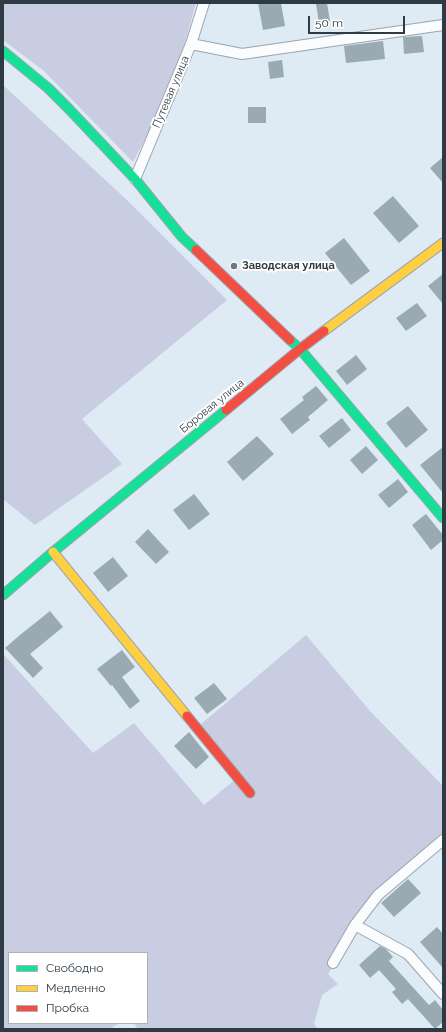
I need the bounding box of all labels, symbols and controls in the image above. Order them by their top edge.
scale bar [310,8,407,34]
text: 50 m [315,16,343,30]
street label: Путевая улица [150,54,192,130]
place label: Заводская улица [242,259,335,273]
marker: Заводская улица [229,261,239,271]
street label: Боровая улица [177,376,247,436]
legend [8,952,148,1024]
text: Свободно [46,961,103,975]
text: Медленно [46,981,105,995]
text: Пробка [46,1001,89,1015]

